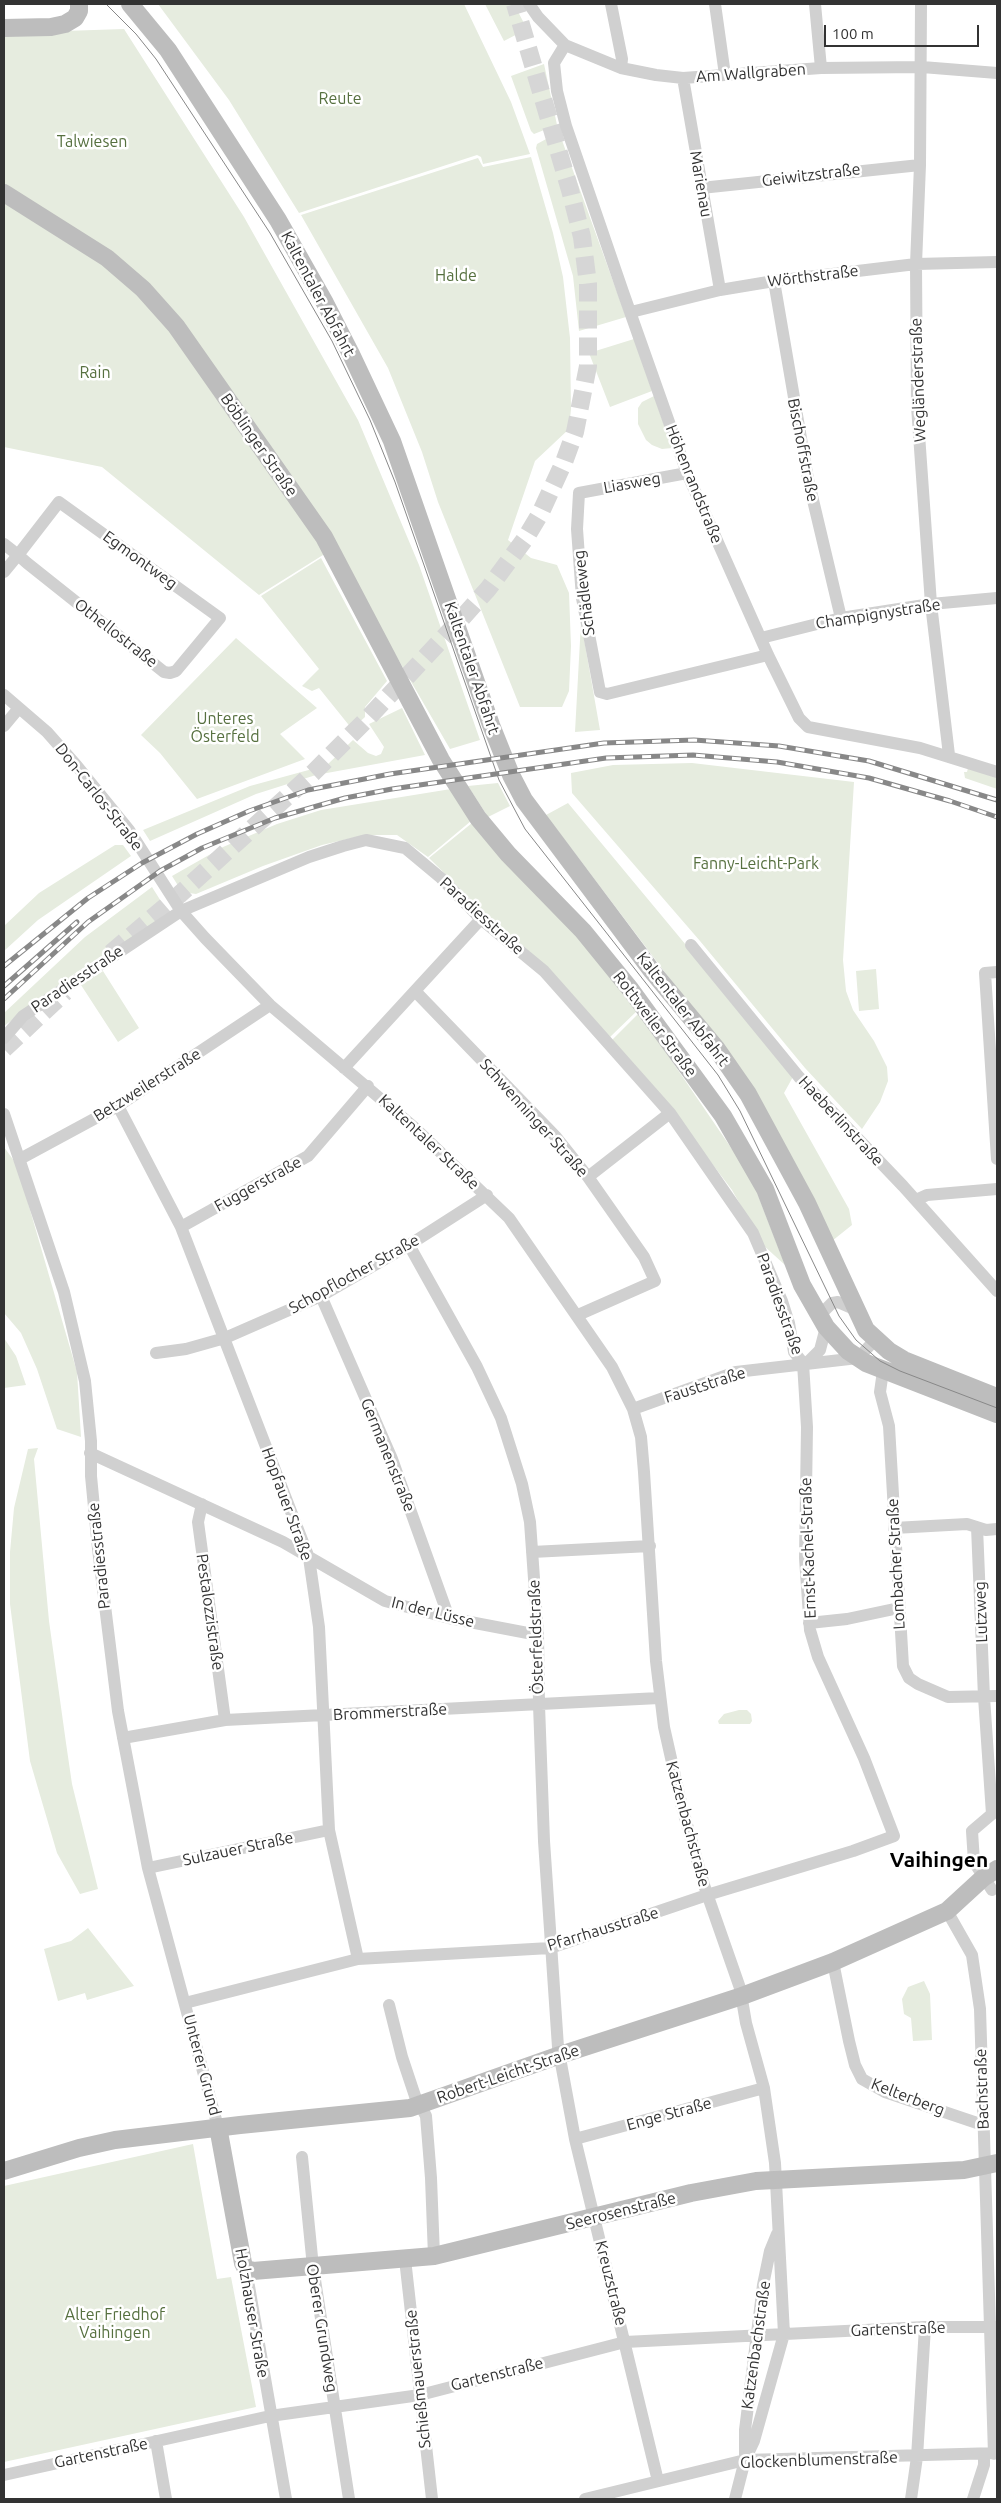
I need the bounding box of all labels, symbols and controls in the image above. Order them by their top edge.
scale bar [826,15,981,47]
text: 100 m [832,25,874,42]
street label: Am Wallgraben [696,60,806,86]
park label: Reute [319,89,361,109]
park label: Talwiesen [57,132,127,152]
street label: Marienau [686,149,716,219]
street label: Geiwitzstraße [761,159,861,191]
street label: Kaltentaler Abfahrt [277,228,359,360]
street label: Wörthstraße [766,261,860,291]
park label: Halde [435,266,477,286]
street label: Wegländerstraße [906,317,930,443]
park label: Rain [79,363,111,383]
street label: Böblinger Straße [216,390,302,500]
street label: Bischoffstraße [784,397,822,503]
street label: Höhenrandstraße [661,422,727,546]
street label: Liasweg [602,469,662,497]
street label: Egmontweg [99,527,181,593]
street label: Schädleweg [569,549,599,637]
street label: Othellostraße [71,595,161,671]
street label: Champignystraße [814,595,942,633]
street label: Kaltentaler Abfahrt [440,599,504,737]
park label: Unteres Österfeld [191,709,259,747]
street label: Don-Carlos-Straße [51,739,147,855]
park label: Fanny-Leicht-Park [693,854,819,874]
street label: Paradiesstraße [436,873,528,959]
street label: Paradiesstraße [27,941,127,1017]
street label: Kaltentaler Abfahrt [633,948,733,1070]
street label: Rottweiler Straße [609,967,701,1081]
street label: Betzweilerstraße [90,1044,204,1126]
street label: Schwenninger Straße [476,1055,592,1181]
street label: Haeberlinstraße [795,1072,887,1170]
street label: Kaltentaler Straße [375,1090,483,1194]
street label: Fuggerstraße [211,1152,305,1216]
street label: Schopflocher Straße [286,1230,422,1318]
street label: Paradiesstraße [753,1250,807,1358]
street label: Fauststraße [662,1363,748,1407]
street label: Germanenstraße [357,1395,419,1515]
street label: Hopfauer Straße [258,1445,316,1563]
street label: Ernst-Kachel-Straße [796,1477,820,1619]
street label: Lombacher Straße [883,1498,909,1630]
street label: Paradiesstraße [84,1502,114,1610]
street label: Pestalozzistraße [192,1552,228,1672]
street label: Österfeldstraße [524,1579,548,1695]
street label: Lutzweg [970,1581,992,1643]
street label: In der Lüsse [390,1592,476,1632]
street label: Brommerstraße [333,1699,447,1725]
street label: Katzenbachstraße [662,1759,714,1889]
street label: Sulzauer Straße [181,1828,295,1870]
district label: Vaihingen [890,1847,988,1873]
street label: Pfarrhausstraße [545,1903,661,1955]
street label: Unterer Grund [179,2012,225,2118]
street label: Robert-Leicht-Straße [434,2041,582,2107]
street label: Bachstraße [971,2048,993,2130]
street label: Kelterberg [869,2074,947,2120]
street label: Enge Straße [624,2093,714,2135]
street label: Seerosenstraße [564,2188,678,2234]
street label: Kreuzstraße [591,2238,631,2328]
street label: Holzhauser Straße [231,2247,273,2379]
street label: Oberer Grundweg [302,2262,342,2394]
street label: Katzenbachstraße [737,2280,775,2410]
park label: Alter Friedhof Vaihingen [65,2305,165,2343]
street label: Schießmauerstraße [401,2309,435,2449]
street label: Gartenstraße [850,2318,946,2340]
street label: Gartenstraße [449,2353,545,2395]
street label: Gartenstraße [52,2434,150,2472]
street label: Glockenblumenstraße [740,2448,898,2472]

